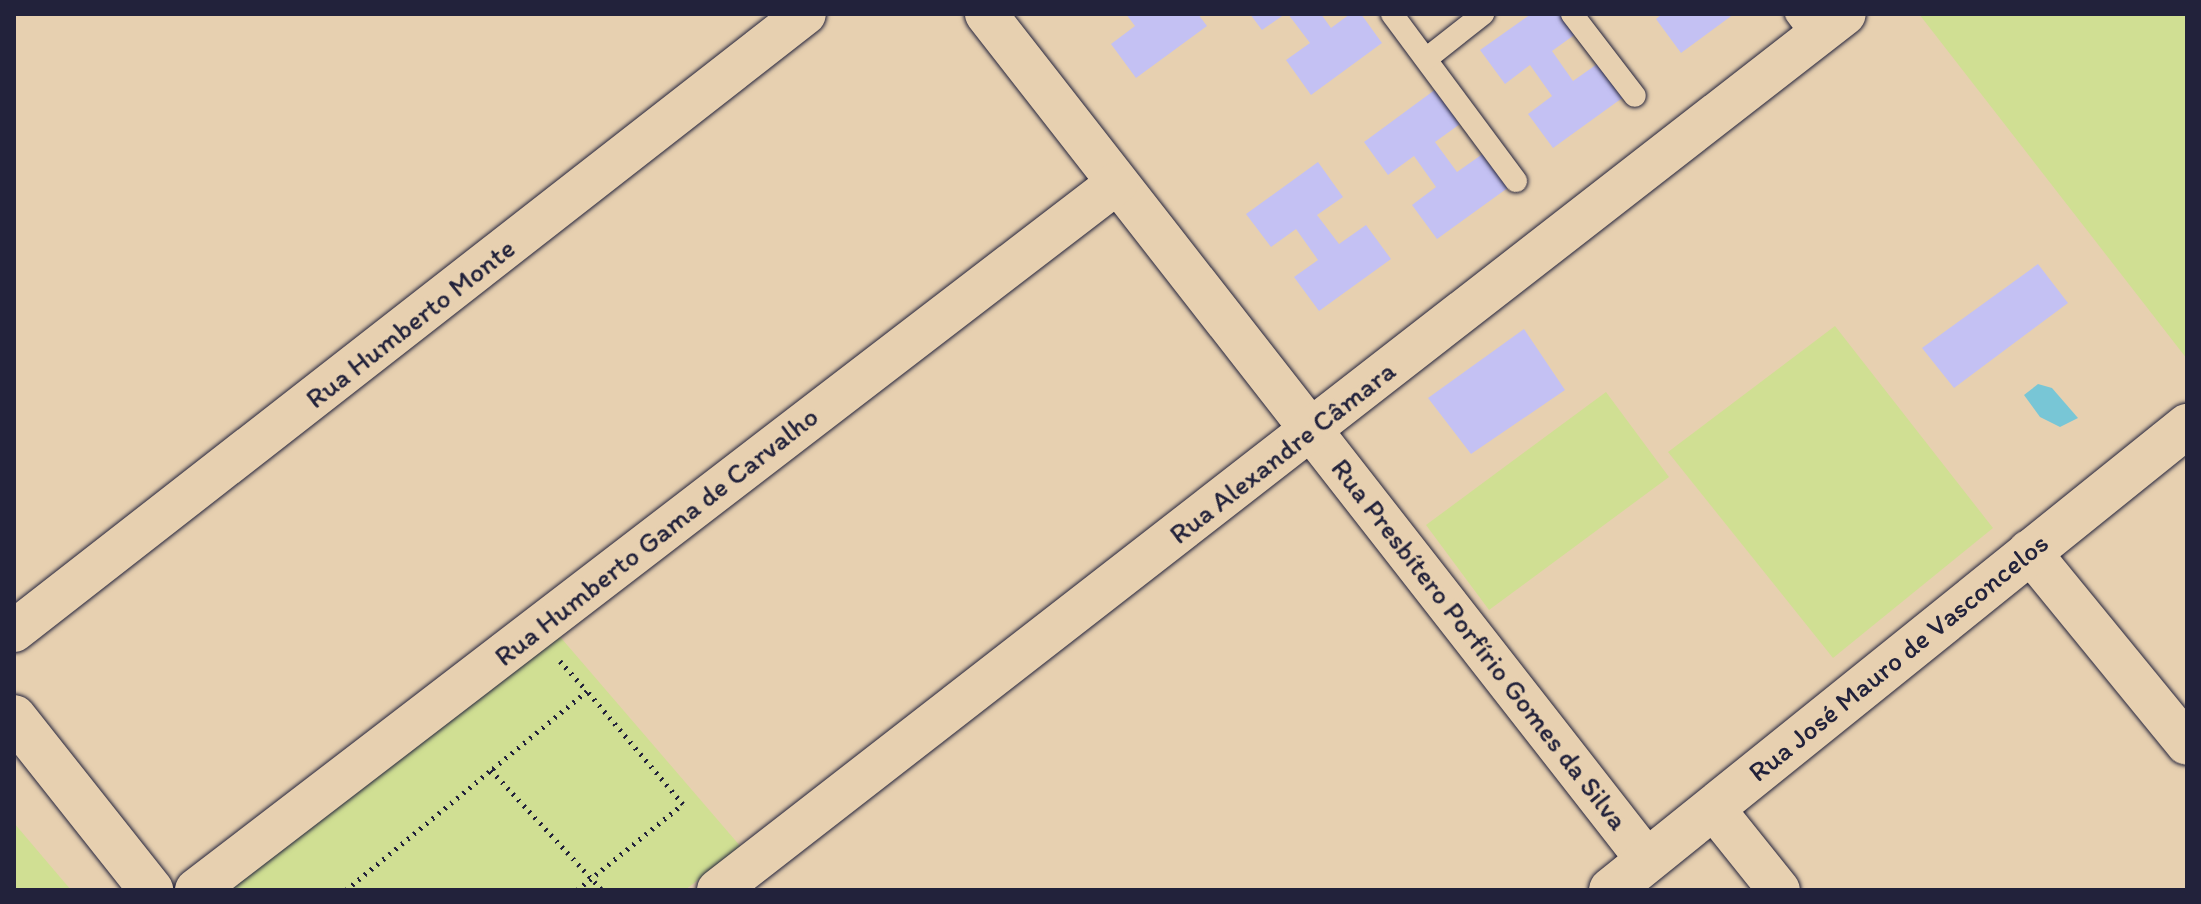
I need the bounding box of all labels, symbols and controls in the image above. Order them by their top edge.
street label: Rua Humberto Monte [298,231,522,415]
street label: Rua Alexandre Câmara [1163,354,1401,550]
street label: Rua Humberto Gama de Carvalho [488,399,824,673]
street label: Rua Presbítero Porfírio Gomes da Silva [1324,451,1636,837]
street label: Rua José Mauro de Vasconcelos [1741,525,2055,789]

